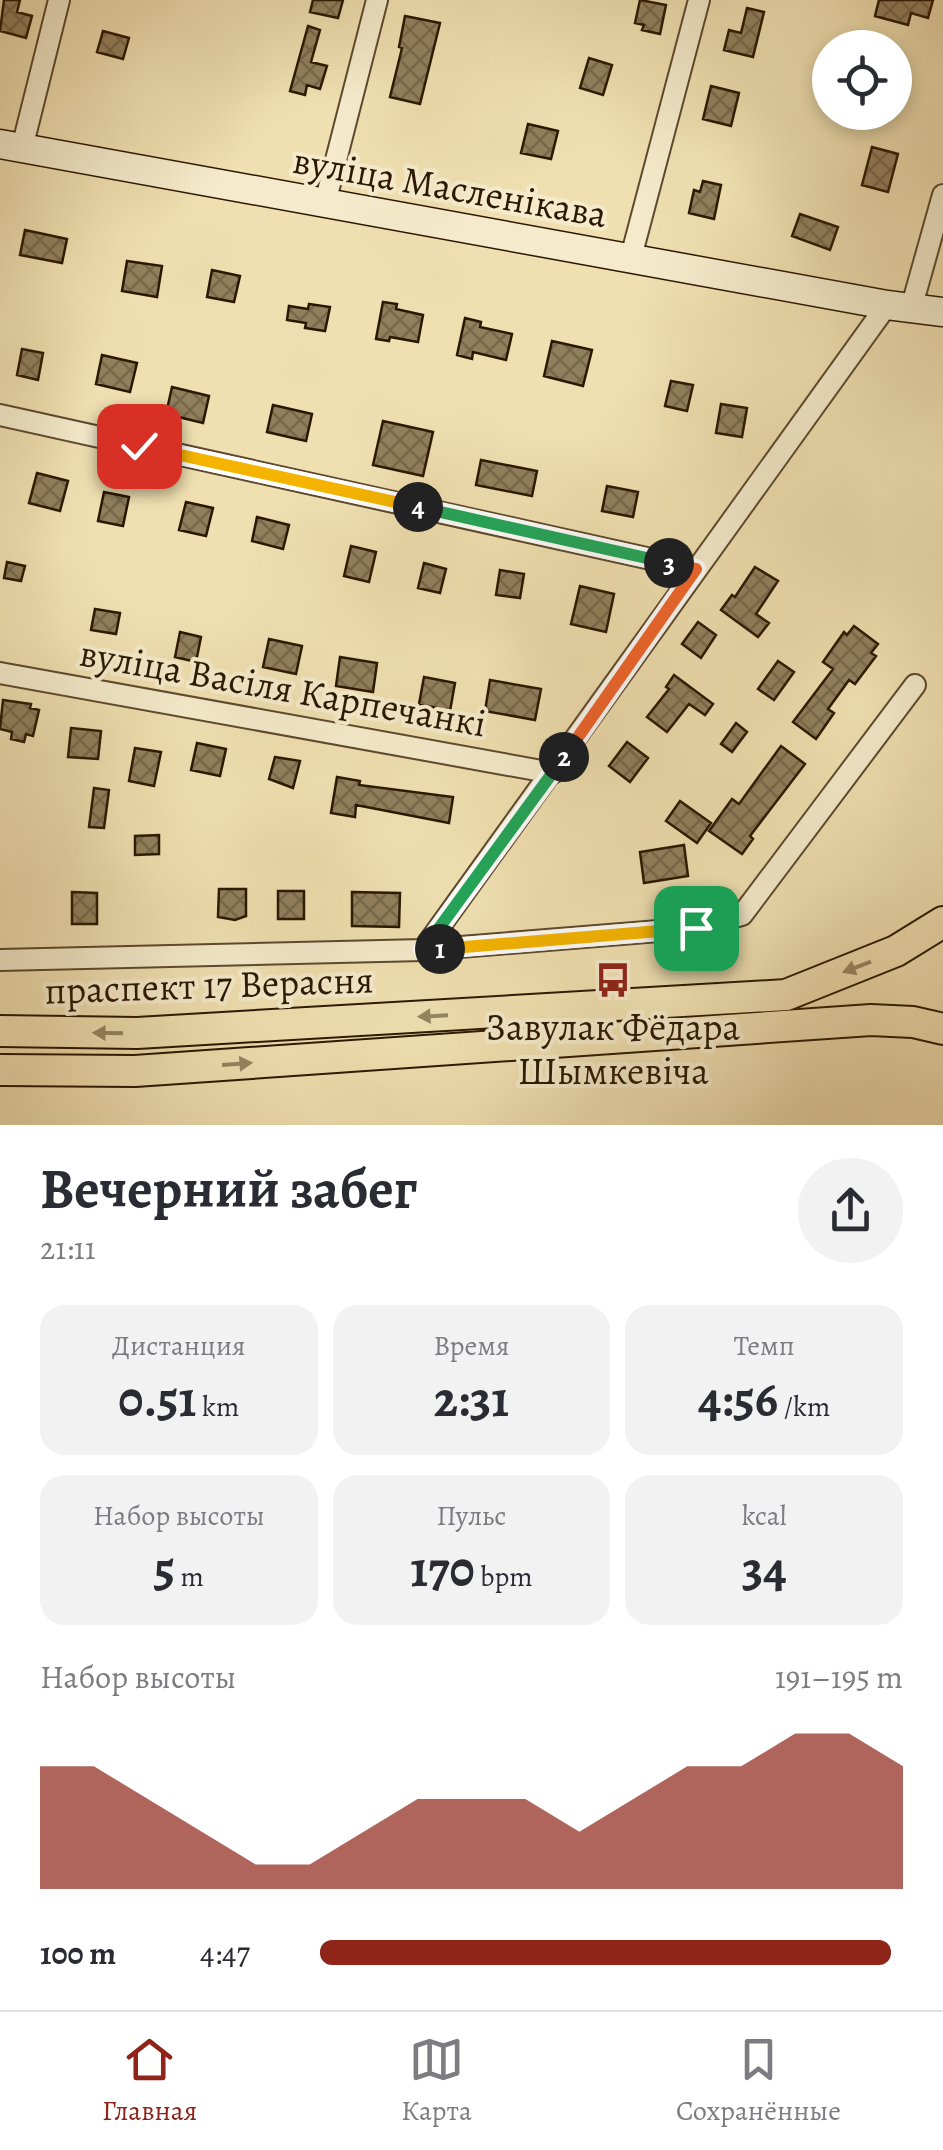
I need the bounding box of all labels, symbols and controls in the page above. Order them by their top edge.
map controls [812,30,912,130]
button: locate [812,30,912,130]
street label: вуліца Масленікава [289,134,612,240]
pin [97,404,182,489]
icon: check [112,419,167,474]
pin: 4 [393,482,443,532]
text: 4 [411,488,425,526]
pin: 3 [644,538,694,588]
text: 3 [663,544,675,582]
street label: вуліца Васіля Карпечанкі [76,627,490,749]
pin: 2 [539,732,589,782]
text: 2 [557,738,571,776]
pin [654,886,739,971]
icon: arrive [669,901,724,956]
pin: 1 [415,924,465,974]
text: 1 [435,930,445,968]
street label: праспект 17 Верасня [44,953,374,1017]
one-way arrow [841,959,871,975]
bus stop icon: Завулак Фёдара Шымкевіча [594,961,632,999]
place label: Завулак Фёдара Шымкевіча [486,1001,741,1097]
one-way arrow [416,1008,448,1024]
one-way arrow [92,1024,124,1040]
one-way arrow [222,1056,254,1072]
text: Вечерний забег [40,1151,418,1226]
button: share [798,1158,903,1263]
text: 21:11 [40,1226,96,1270]
text: Дистанция [112,1327,246,1365]
text: Время [433,1327,510,1365]
text: Темп [734,1327,795,1365]
text: 0.51 [118,1365,197,1433]
text: 2:31 [434,1365,509,1433]
text: 4:56 [698,1365,778,1433]
text: km [197,1388,239,1426]
text: /km [778,1388,830,1426]
text: Набор высоты [93,1497,265,1535]
text: Пульс [436,1497,507,1535]
text: kcal [742,1497,787,1535]
text: 5 [154,1535,175,1603]
text: 170 [410,1535,475,1603]
text: 34 [742,1535,787,1603]
text: m [175,1558,204,1596]
text: bpm [475,1558,533,1596]
text: Набор высоты [40,1655,236,1699]
text: 191–195 m [775,1655,903,1699]
text: 100 m [40,1931,116,1975]
text: 4:47 [200,1931,250,1975]
tab: Главная [102,2032,197,2130]
tab: Карта [401,2032,472,2130]
tab: Сохранённые [676,2032,841,2130]

